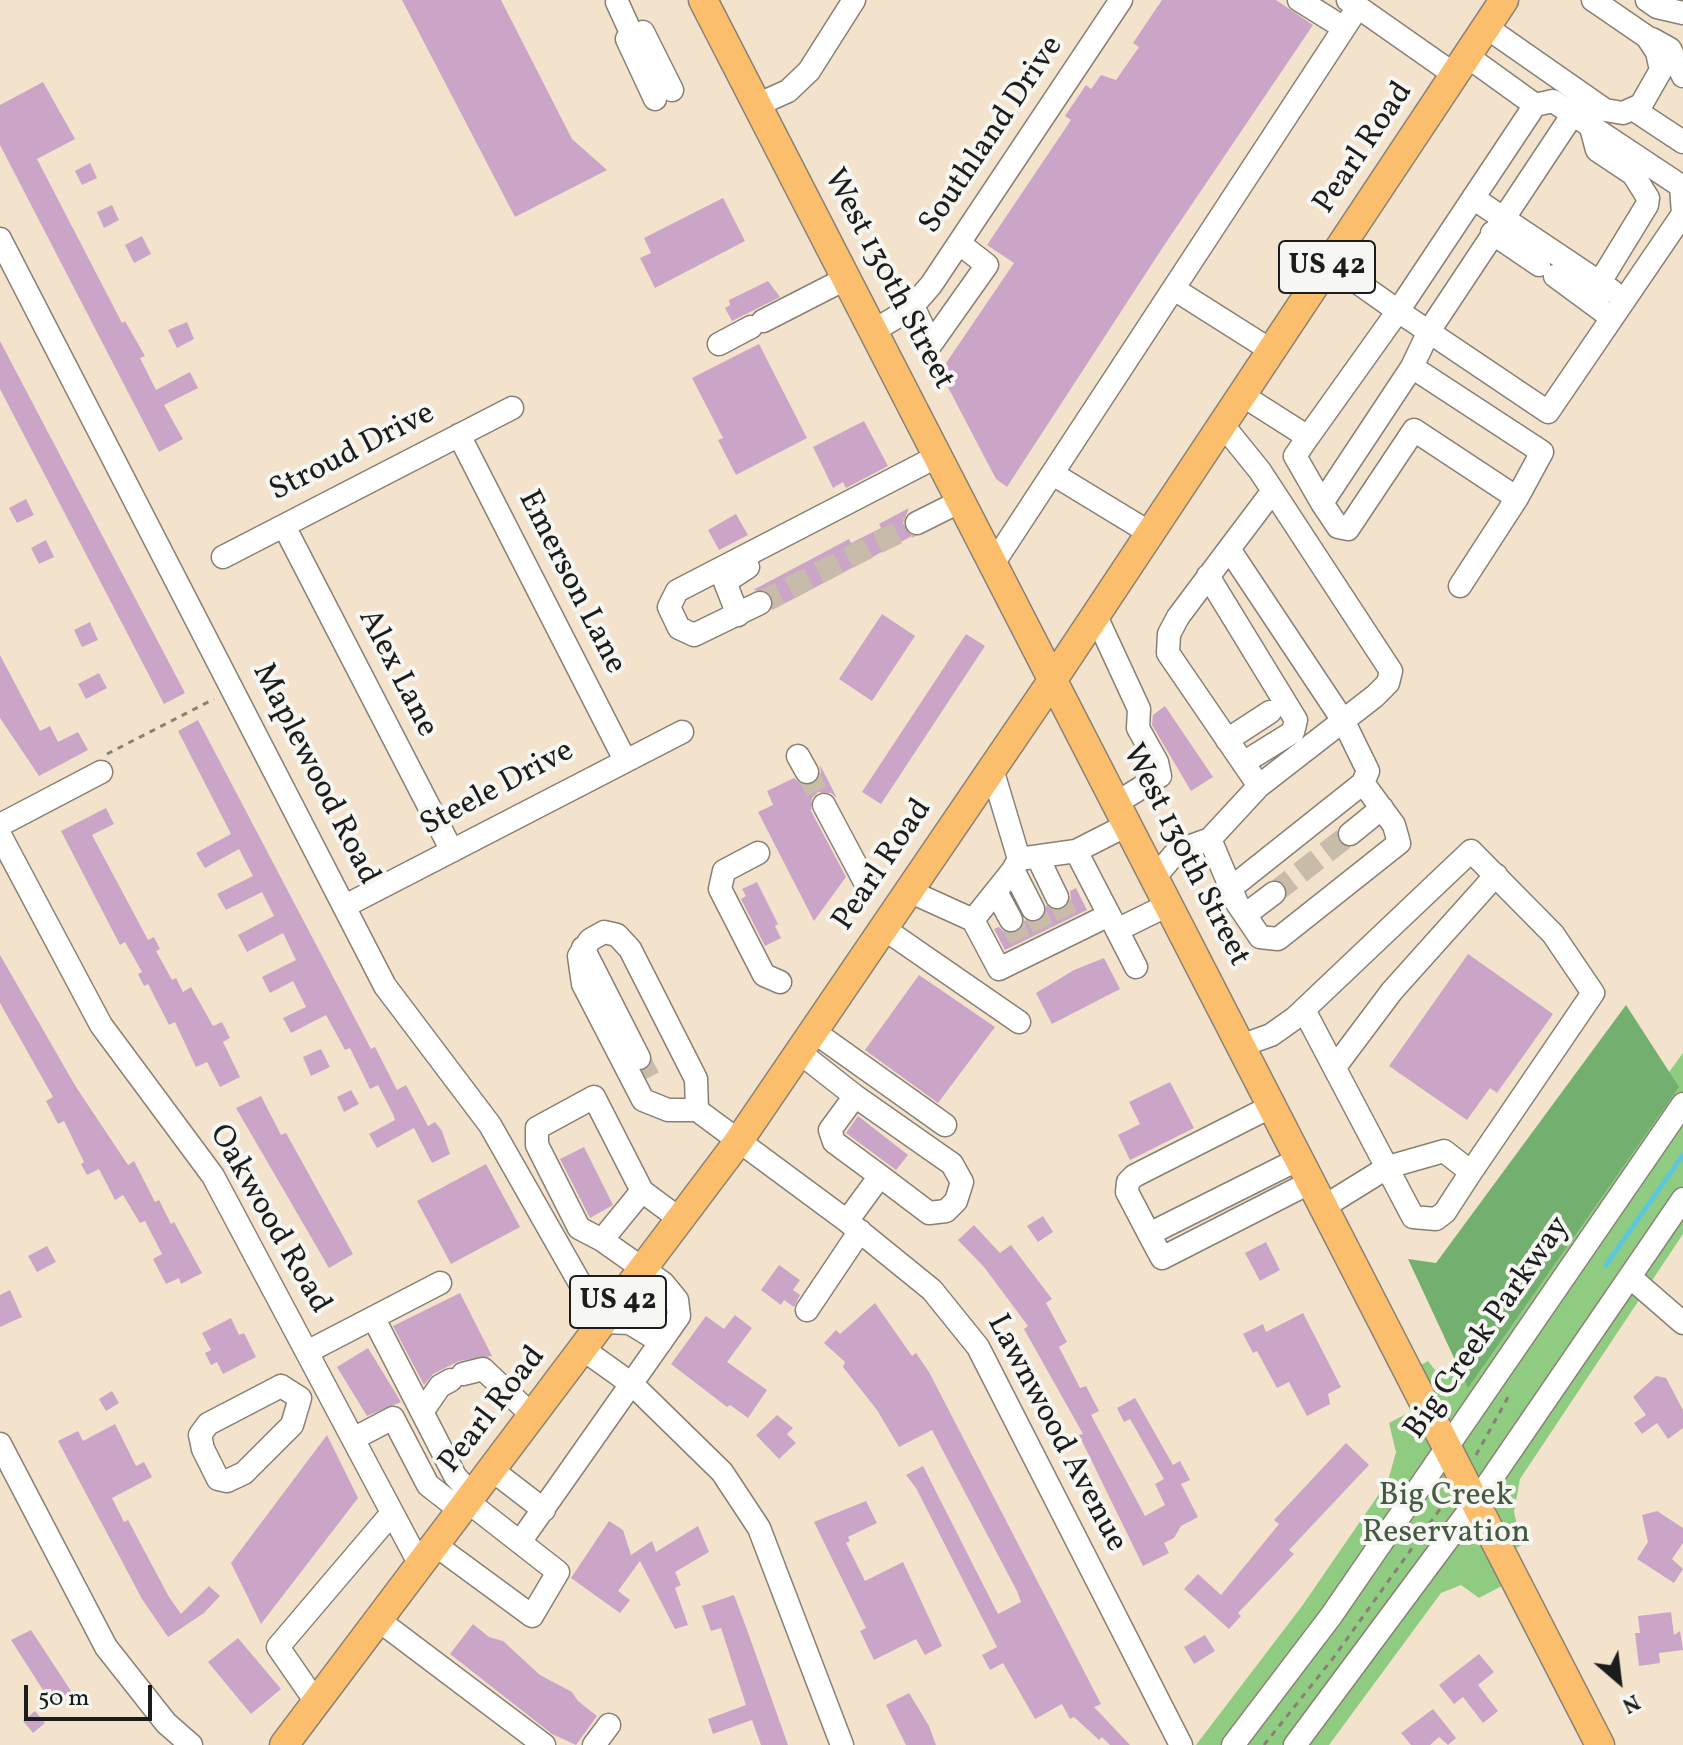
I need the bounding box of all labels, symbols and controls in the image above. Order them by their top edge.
street label: Southland Drive [913,30,1073,242]
street label: Pearl Road [1307,76,1423,222]
street label: West 130th Street [813,163,961,397]
road number: US 42 [1279,241,1375,293]
street label: Stroud Drive [264,396,442,512]
street label: Emerson Lane [507,485,633,681]
street label: Alex Lane [347,604,445,744]
street label: Maplewood Road [242,658,386,892]
street label: Steele Drive [415,734,581,846]
street label: West 130th Street [1111,739,1257,973]
street label: Pearl Road [826,793,942,939]
street label: Oakwood Road [198,1119,338,1321]
street label: Big Creek Parkway [1398,1210,1580,1448]
road number: US 42 [570,1276,666,1328]
street label: Lawnwood Avenue [976,1309,1134,1559]
street label: Pearl Road [432,1340,556,1482]
park label: Big Creek Reservation [1362,1479,1530,1554]
north arrow [1579,1641,1659,1721]
scale bar [28,1669,156,1719]
text: 50 m [38,1682,90,1716]
text: N [1616,1685,1645,1720]

